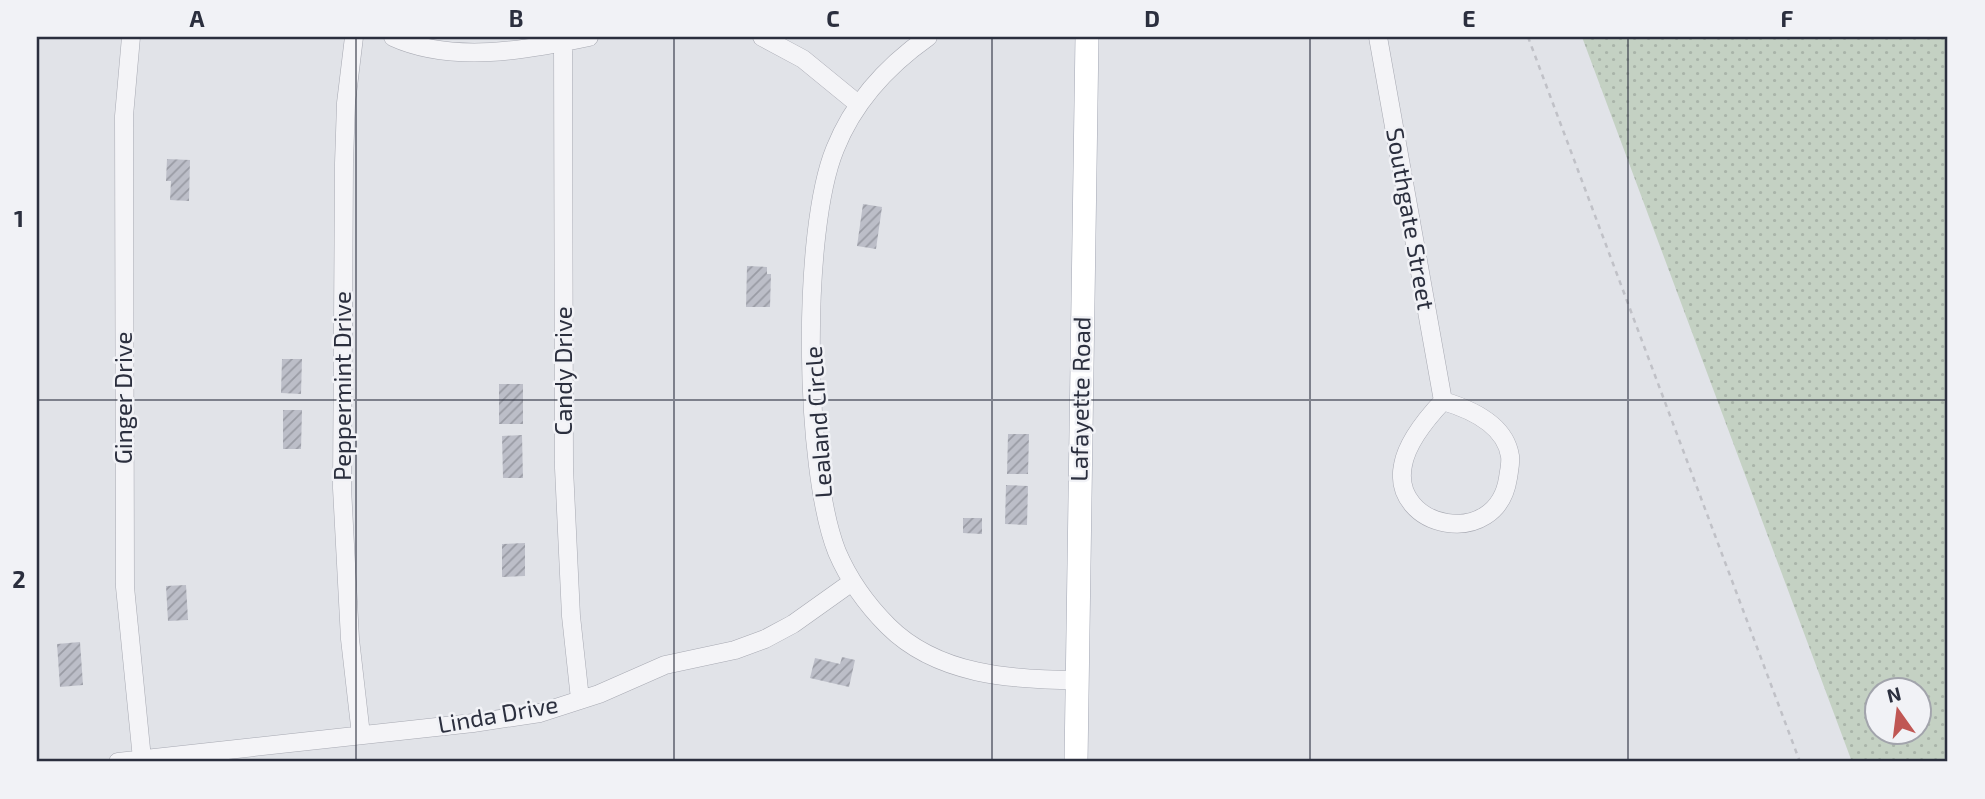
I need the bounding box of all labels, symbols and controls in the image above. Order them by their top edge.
text: A [189,4,205,32]
text: B [509,4,523,32]
text: C [826,4,840,32]
text: D [1144,4,1160,32]
text: E [1462,4,1476,32]
text: F [1781,4,1794,32]
street label: Southgate Street [1381,125,1442,312]
text: 1 [14,204,24,232]
street label: Peppermint Drive [327,291,356,481]
street label: Candy Drive [548,306,577,436]
street label: Lafayette Road [1064,316,1095,482]
street label: Ginger Drive [108,332,137,464]
street label: Lealand Circle [798,345,837,499]
text: 2 [12,565,26,593]
north arrow [1862,676,1932,746]
text: N [1884,681,1903,707]
street label: Linda Drive [435,689,560,738]

